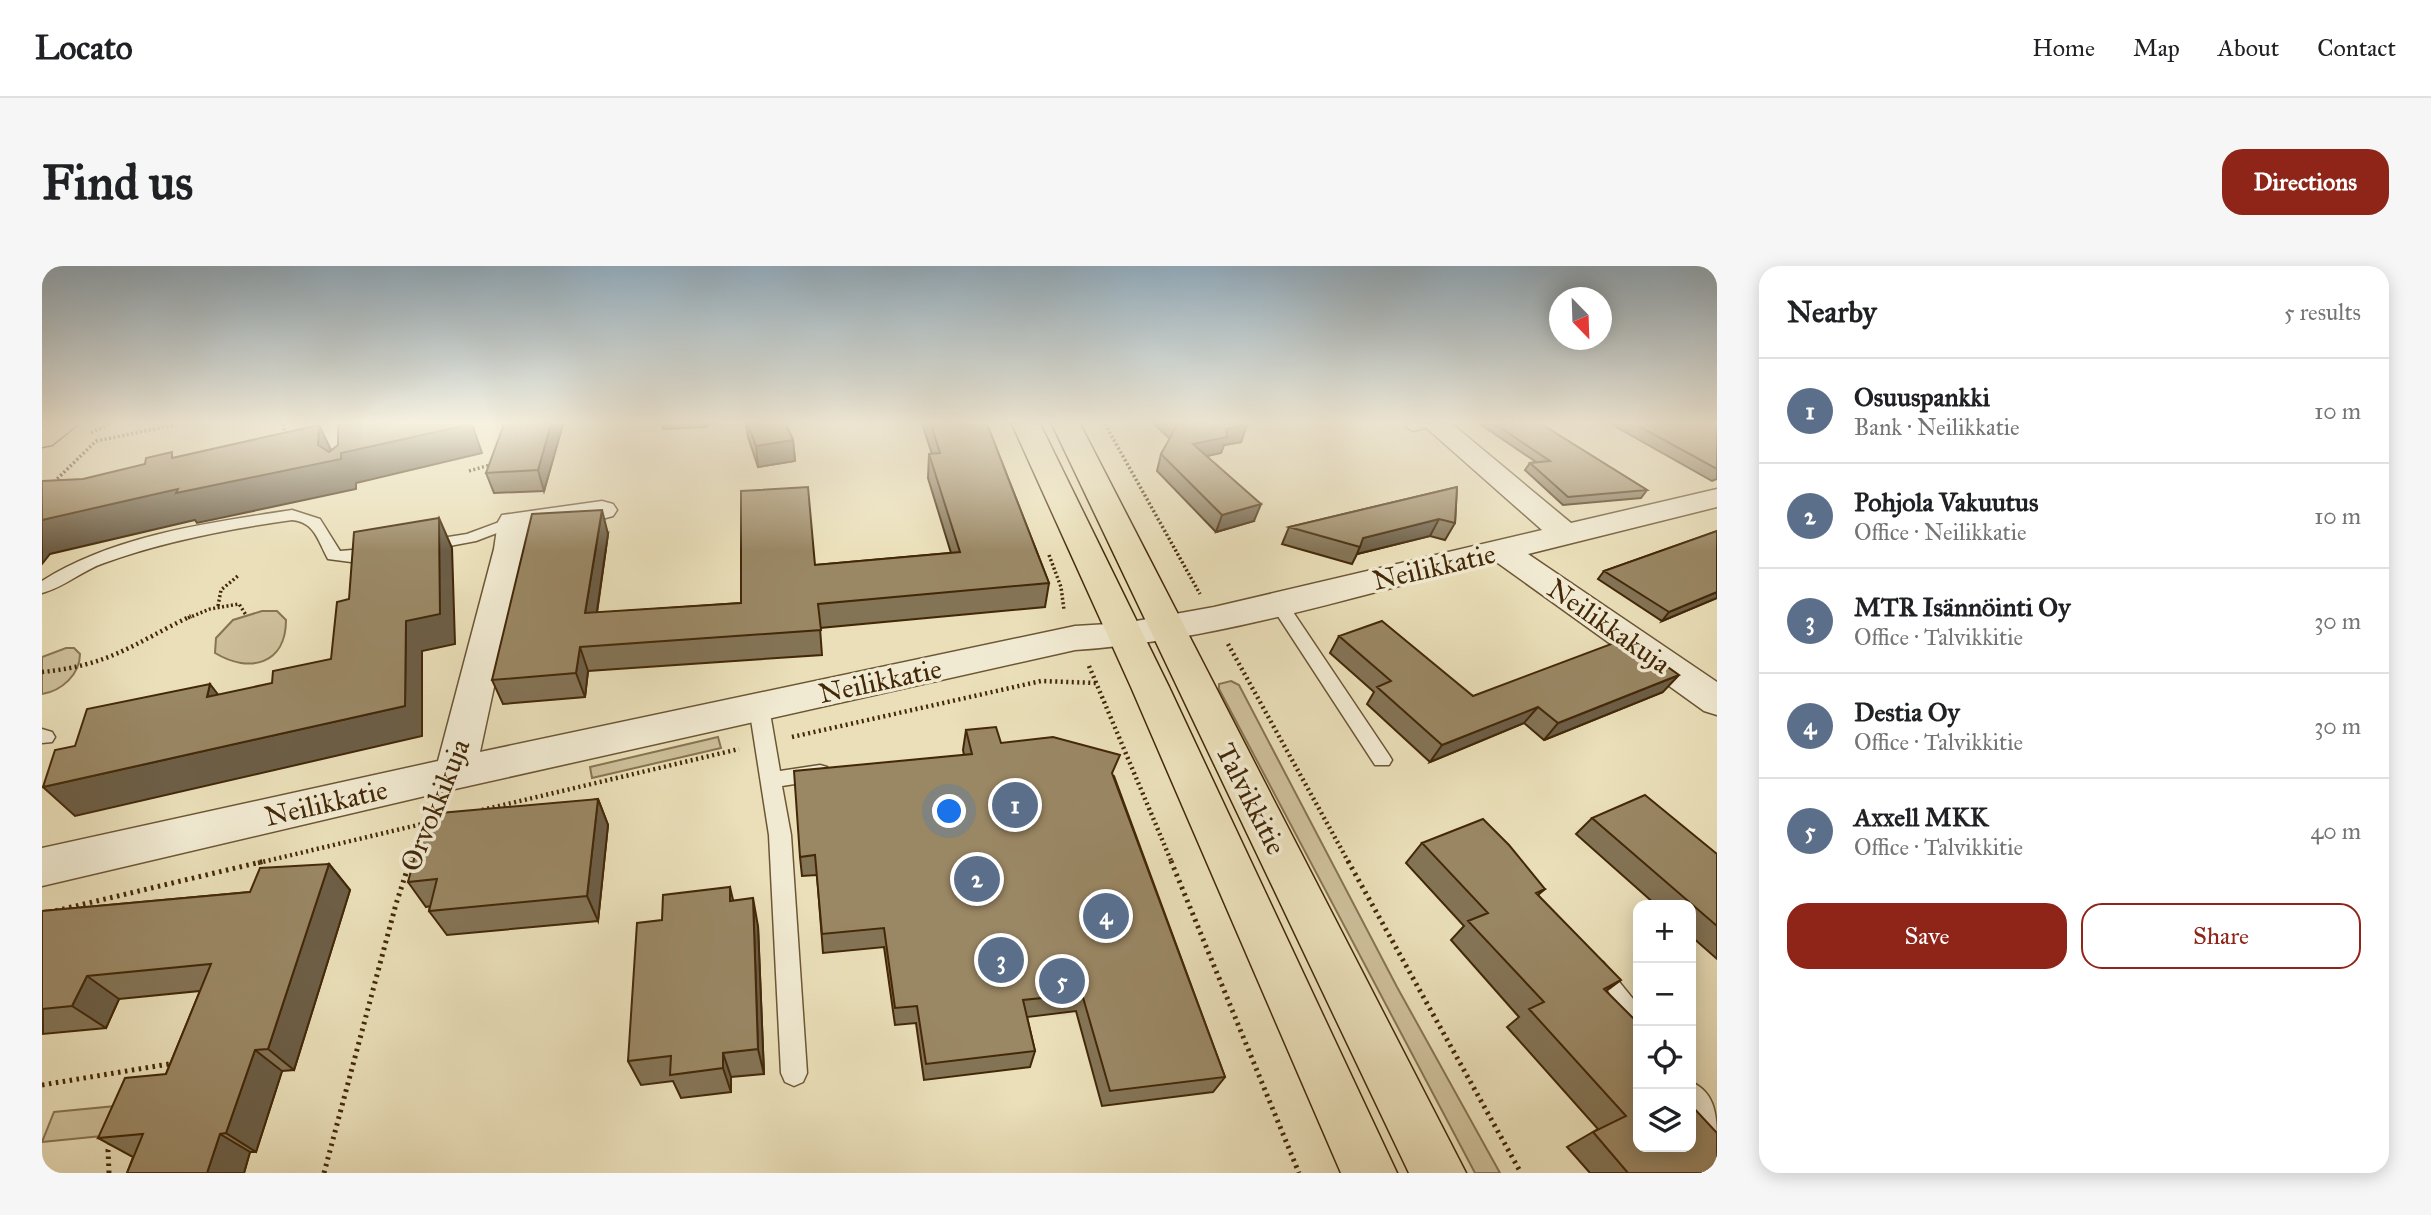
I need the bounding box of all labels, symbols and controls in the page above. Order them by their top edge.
text: Locato [35,28,133,68]
text: Home [2032,33,2095,63]
text: Map [2133,33,2180,63]
text: About [2218,33,2279,63]
text: Contact [2317,33,2396,63]
button: Directions [2222,149,2389,215]
text: Find us [42,153,193,212]
north arrow [1549,287,1612,350]
text: Nearby [1787,294,1877,330]
text: 5 results [2284,298,2361,326]
text: Osuuspankki [1854,381,1990,413]
text: 1 [1805,397,1815,425]
text: 10 m [2314,397,2361,425]
text: Bank · Neilikkatie [1854,413,2020,441]
text: Pohjola Vakuutus [1854,486,2038,518]
text: 2 [1804,502,1816,530]
text: 10 m [2314,502,2361,530]
text: Office · Neilikkatie [1854,518,2027,546]
street label: Neilikkatie [1369,536,1499,598]
street label: Neilikkakuja [1541,571,1677,681]
text: MTR Isännöinti Oy [1854,591,2070,623]
text: 3 [1805,607,1815,635]
text: 30 m [2314,607,2361,635]
text: Office · Talvikkitie [1854,623,2023,651]
street label: Neilikkatie [815,651,945,711]
text: Destia Oy [1854,696,1960,728]
text: 4 [1804,712,1816,740]
text: 30 m [2314,712,2361,740]
text: Office · Talvikkitie [1854,728,2023,756]
street label: Orvokkikuja [393,733,477,876]
street label: Talvikkitie [1208,737,1294,861]
street label: Neilikkatie [261,772,391,834]
pin: 1 [992,779,1038,831]
your location [932,794,966,828]
text: Axxell MKK [1854,801,1989,833]
text: 5 [1805,817,1815,845]
text: 40 m [2311,817,2361,845]
text: Office · Talvikkitie [1854,833,2023,861]
pin: 2 [954,853,1000,905]
pin: 4 [1083,890,1129,942]
map controls [1633,900,1696,1152]
button: + [1633,900,1696,963]
button: Save [1787,903,2067,969]
button: Share [2081,903,2361,969]
pin: 3 [978,934,1024,986]
pin: 5 [1039,955,1085,1007]
button: − [1633,963,1696,1026]
button: locate [1633,1026,1696,1089]
button: layers [1633,1089,1696,1152]

